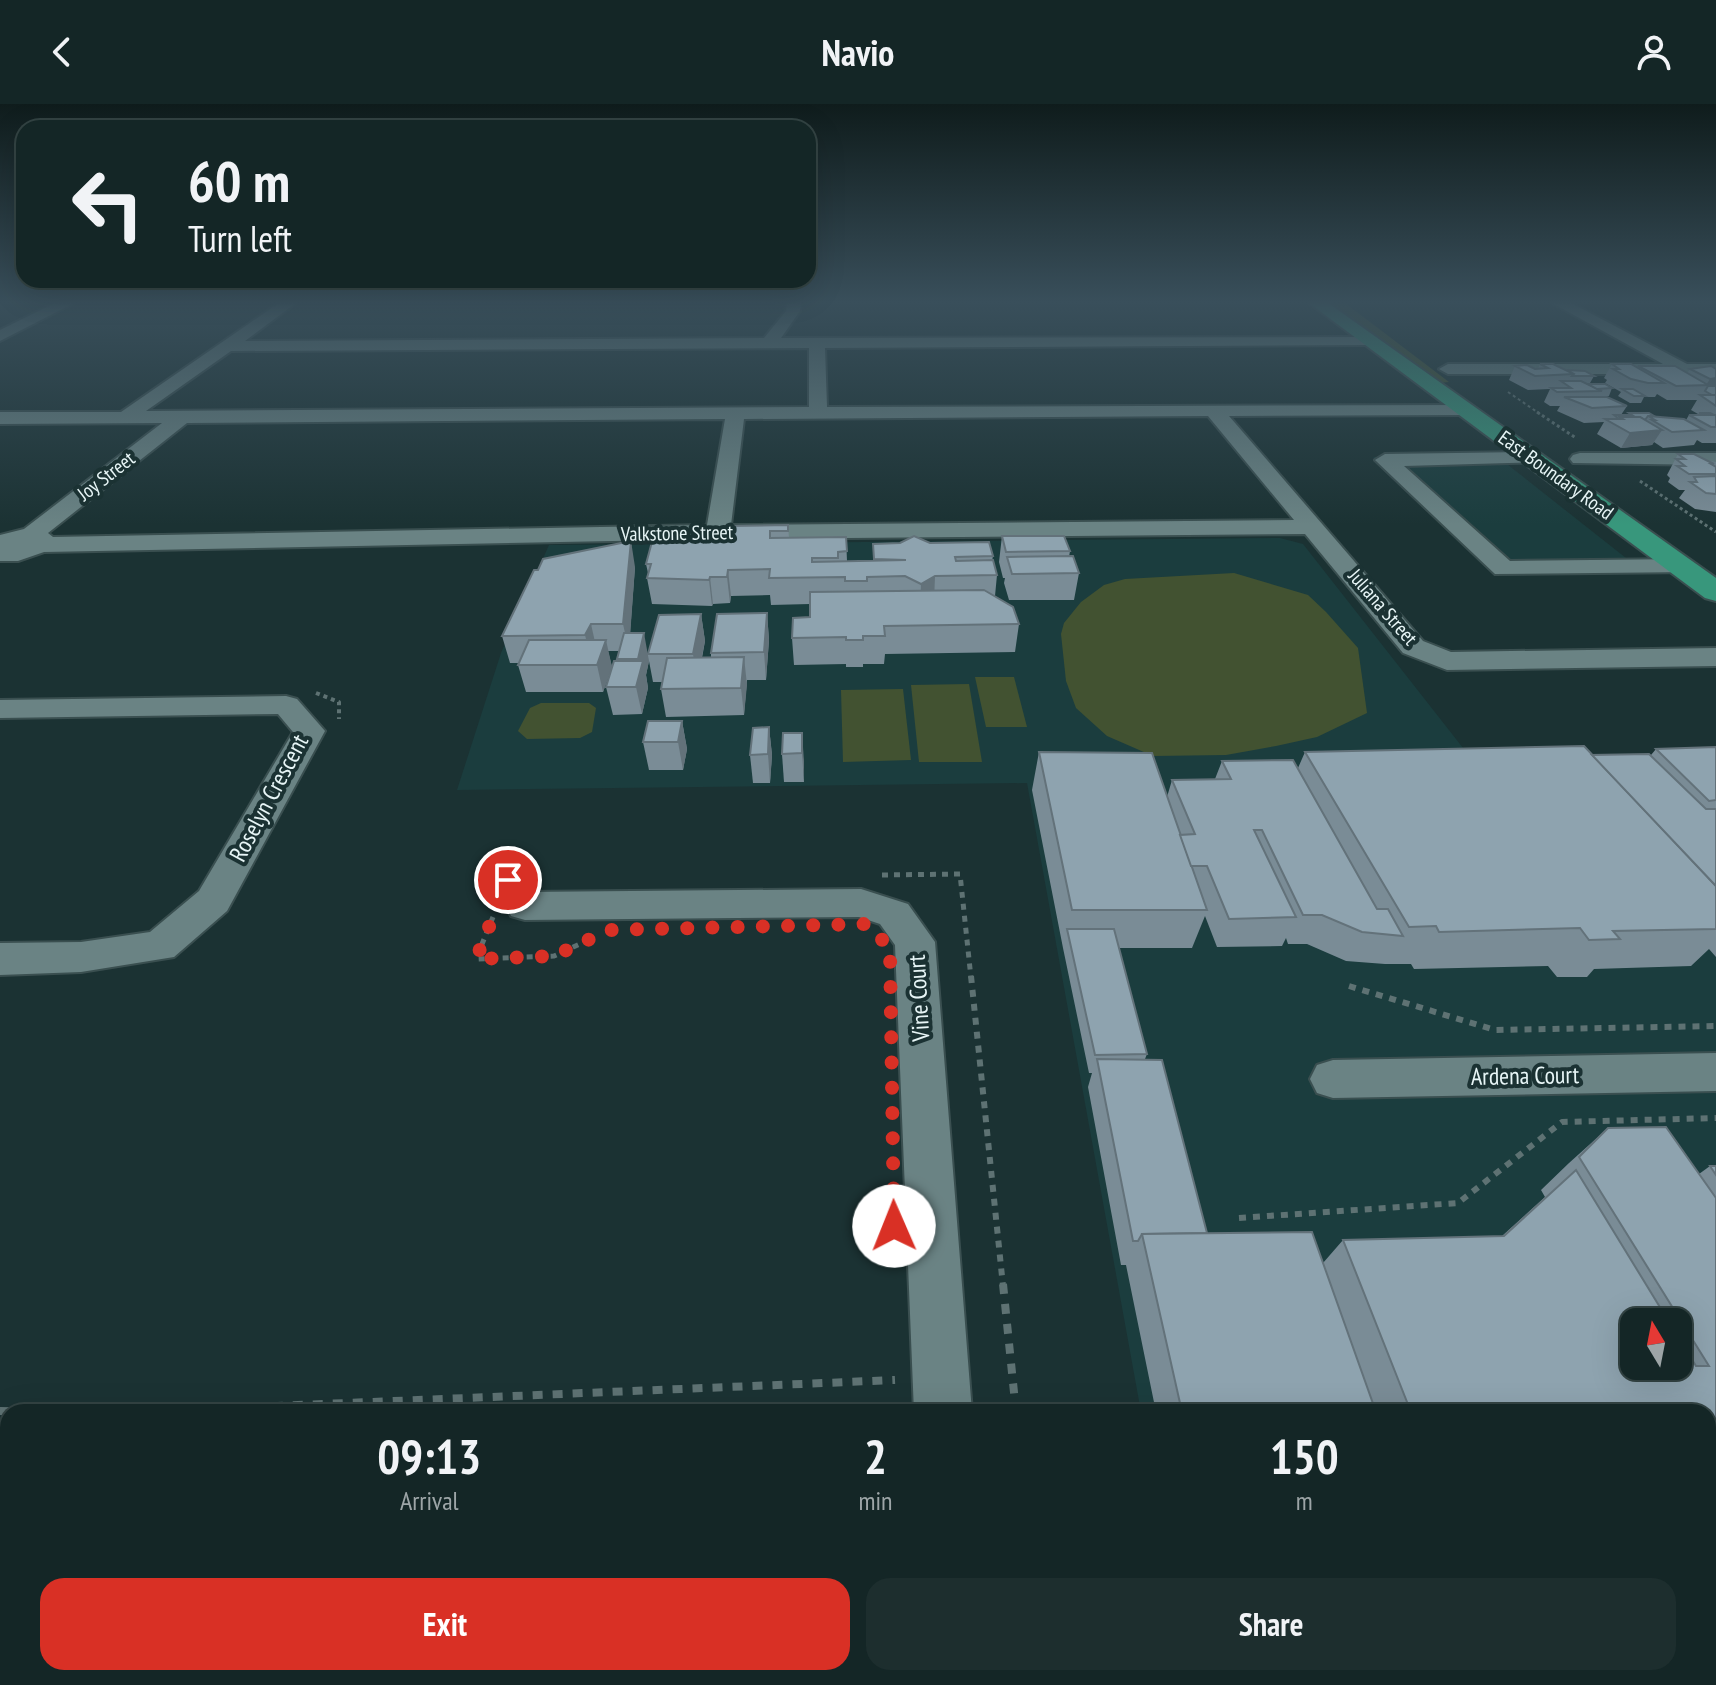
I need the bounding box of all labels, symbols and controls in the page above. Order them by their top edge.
text: Navio [822,29,894,76]
icon: back [40,30,84,74]
icon: person [1632,30,1676,74]
text: 60 m [188,145,290,217]
icon: left [56,152,160,256]
text: Turn left [188,215,292,262]
street label: East Boundary Road [1493,424,1619,526]
street label: Joy Street [71,445,140,507]
street label: Valkstone Street [620,519,734,547]
street label: Juliana Street [1342,563,1424,651]
street label: Roselyn Crescent [222,728,315,867]
pin [474,846,542,914]
icon: arrive [486,858,530,902]
street label: Vine Court [901,954,936,1043]
street label: Ardena Court [1471,1059,1580,1092]
position arrow [852,1184,936,1268]
north arrow [1620,1308,1692,1380]
map controls [1620,1308,1692,1380]
text: 09:13 [377,1425,481,1487]
text: 2 [864,1425,887,1487]
text: 150 [1270,1425,1339,1487]
text: Arrival [400,1484,459,1517]
text: min [858,1484,892,1517]
text: m [1296,1484,1313,1517]
button: Exit [40,1578,850,1670]
button: Share [866,1578,1676,1670]

